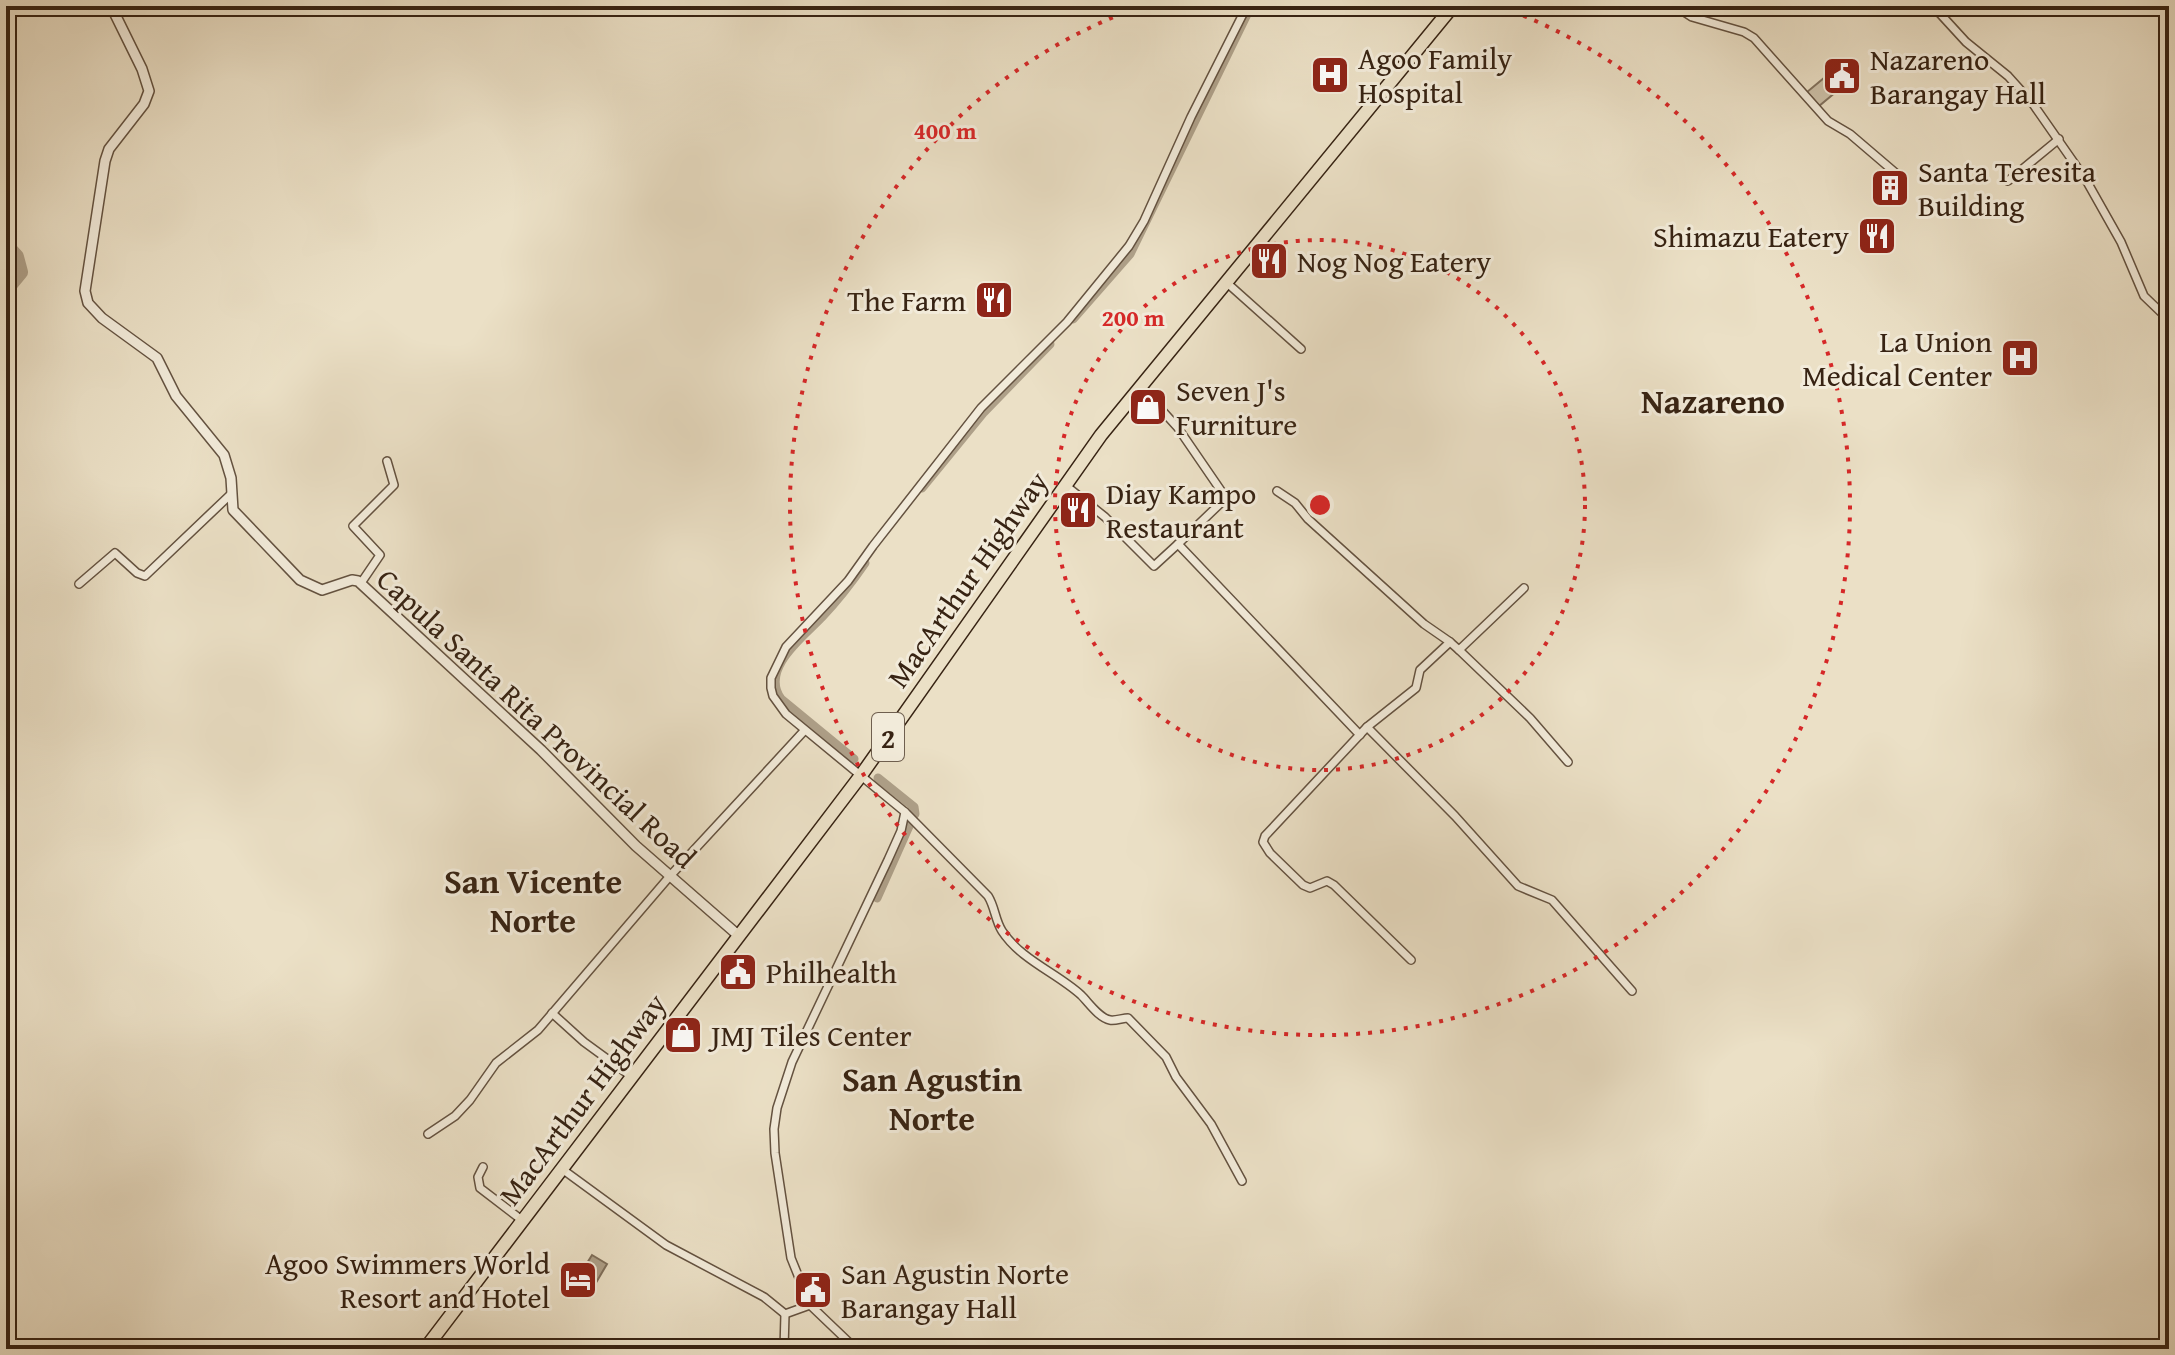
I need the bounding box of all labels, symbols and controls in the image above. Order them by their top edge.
place label: Agoo Family Hospital [1358,36,1512,114]
place label: Nazareno Barangay Hall [1870,37,2046,115]
hospital icon: Agoo Family Hospital [1309,54,1351,96]
public building icon: Nazareno Barangay Hall [1821,55,1863,97]
text: 400 m [913,113,977,148]
place label: Santa Teresita Building [1918,149,2096,227]
building icon: Santa Teresita Building [1869,167,1911,209]
place label: Shimazu Eatery [1653,214,1849,258]
restaurant icon: Shimazu Eatery [1856,215,1898,257]
place label: Nog Nog Eatery [1297,239,1491,283]
restaurant icon: Nog Nog Eatery [1248,240,1290,282]
place label: The Farm [847,278,966,322]
restaurant icon: The Farm [973,279,1015,321]
text: 200 m [1101,300,1165,335]
place label: La Union Medical Center [1802,319,1992,397]
hospital icon: La Union Medical Center [1999,337,2041,379]
place label: Seven J's Furniture [1176,368,1297,446]
district label: Nazareno [1641,376,1785,425]
shop icon: Seven J's Furniture [1127,386,1169,428]
street label: MacArthur Highway [876,462,1058,696]
place label: Diay Kampo Restaurant [1106,471,1256,549]
restaurant icon: Diay Kampo Restaurant [1057,489,1099,531]
centre of rings [1306,491,1334,519]
street label: Capula Santa Rita Provincial Road [367,558,707,878]
road number: 2 [872,713,904,761]
district label: San Vicente Norte [444,856,622,944]
place label: Philhealth [766,950,897,994]
public building icon: Philhealth [717,951,759,993]
street label: MacArthur Highway [488,984,676,1214]
place label: JMJ Tiles Center [707,1013,912,1057]
shop icon: JMJ Tiles Center [662,1014,704,1056]
district label: San Agustin Norte [842,1054,1022,1142]
place label: Agoo Swimmers World Resort and Hotel [265,1241,550,1319]
place label: San Agustin Norte Barangay Hall [841,1251,1069,1329]
hotel icon: Agoo Swimmers World Resort and Hotel [557,1259,599,1301]
public building icon: San Agustin Norte Barangay Hall [792,1269,834,1311]

